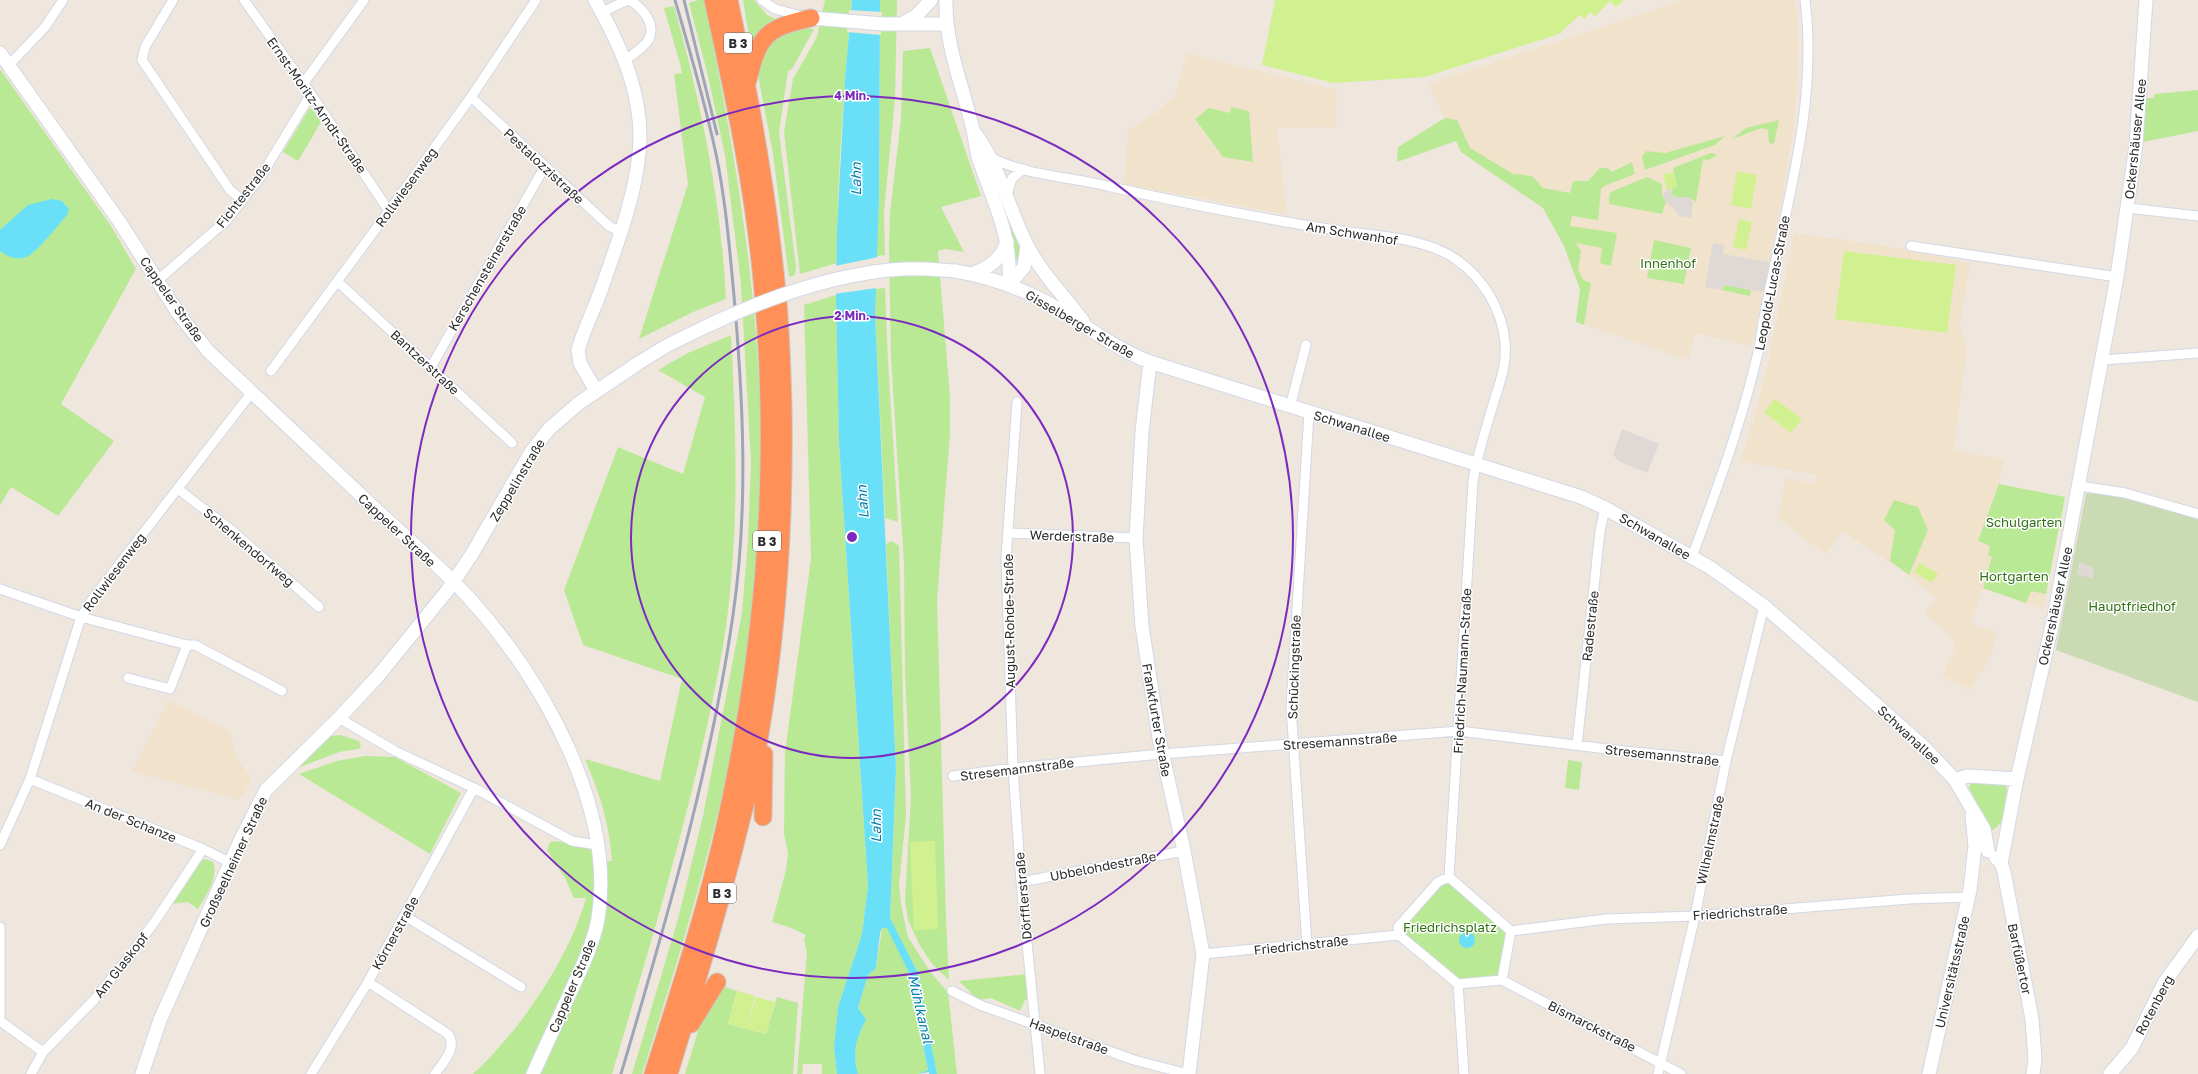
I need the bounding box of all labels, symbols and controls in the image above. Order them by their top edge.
road number: B 3 [724,33,752,53]
street label: Ernst-Moritz-Arndt-Straße [264,34,370,176]
street label: Ockershäuser Allee [2121,78,2149,200]
text: 4 Min. [834,88,870,103]
street label: Pestalozzistraße [501,125,587,207]
street label: Rollwiesenweg [372,144,440,230]
street label: Fichtestraße [213,159,273,231]
water label: Lahn [847,161,864,196]
street label: Kerschensteinerstraße [445,203,529,333]
street label: Leopold-Lucas-Straße [1751,214,1793,352]
street label: Am Schwanhof [1305,218,1399,248]
street label: Cappeler Straße [137,253,207,345]
park label: Innenhof [1640,255,1696,271]
street label: Gisselberger Straße [1023,286,1137,362]
text: 2 Min. [834,308,870,323]
street label: Bantzerstraße [387,326,463,398]
street label: Schwanallee [1312,407,1392,445]
street label: Zeppelinstraße [486,436,548,524]
water label: Lahn [852,483,872,519]
street label: Cappeler Straße [355,490,439,570]
street label: Schenkendorfweg [200,504,298,590]
street label: Schwanallee [1617,509,1693,563]
park label: Schulgarten [1986,514,2062,530]
street label: Werderstraße [1029,527,1115,545]
street label: Rollwiesenweg [79,529,149,615]
centre of rings [845,530,859,544]
road number: B 3 [753,531,781,551]
street label: Ockershäuser Allee [2035,545,2075,667]
street label: August-Rohde-Straße [1000,554,1018,688]
park label: Hortgarten [1979,568,2049,584]
street label: Friedrich-Naumann-Straße [1450,588,1474,754]
street label: Radestraße [1578,590,1602,662]
park label: Hauptfriedhof [2088,598,2176,614]
street label: Schückingstraße [1284,614,1304,720]
street label: Frankfurter Straße [1139,662,1175,778]
street label: Schwanallee [1874,702,1944,768]
street label: Stresemannstraße [1282,729,1398,753]
street label: Stresemannstraße [1604,741,1720,769]
street label: Stresemannstraße [959,754,1075,784]
street label: An der Schanze [83,794,179,846]
street label: Großseelheimer Straße [196,794,270,930]
street label: Wilhelmstraße [1693,794,1727,886]
water label: Lahn [867,808,884,843]
street label: Ubbelohdestraße [1049,848,1157,884]
street label: Dörfflerstraße [1011,851,1035,941]
road number: B 3 [708,883,736,903]
street label: Körnerstraße [368,893,422,973]
street label: Friedrichstraße [1692,901,1788,923]
street label: Universitätsstraße [1931,914,1973,1030]
park label: Friedrichsplatz [1403,919,1497,935]
street label: Barfüßertor [2005,922,2035,996]
street label: Am Glaskopf [91,929,152,1001]
street label: Friedrichstraße [1253,932,1349,958]
street label: Cappeler Straße [545,937,599,1035]
street label: Rotenberg [2132,972,2176,1038]
water label: Mühlkanal [905,973,937,1046]
street label: Bismarckstraße [1545,997,1639,1055]
street label: Haspelstraße [1027,1014,1111,1058]

